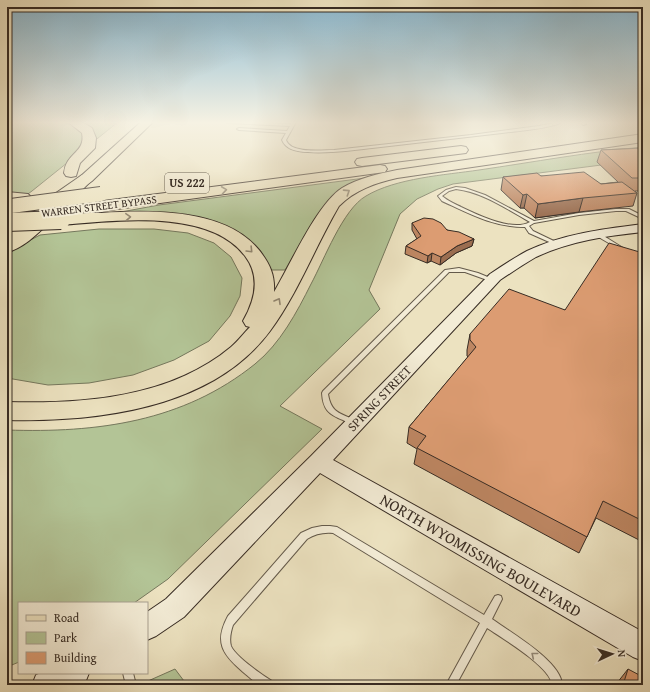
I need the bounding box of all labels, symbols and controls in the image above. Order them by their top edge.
road number: US 222 [165,173,209,193]
one-way arrow [220,185,227,194]
one-way arrow [343,190,350,197]
street label: WARREN STREET BYPASS [40,191,158,221]
one-way arrow [125,212,131,221]
one-way arrow [245,245,252,253]
one-way arrow [274,297,281,305]
street label: SPRING STREET [343,361,416,436]
street label: NORTH WYOMISSING BOULEVARD [376,487,587,623]
legend [18,602,148,674]
text: Road [54,609,80,626]
text: Park [54,629,78,646]
north arrow [592,634,632,674]
text: Building [54,649,97,666]
text: N [614,649,630,658]
one-way arrow [532,653,539,660]

